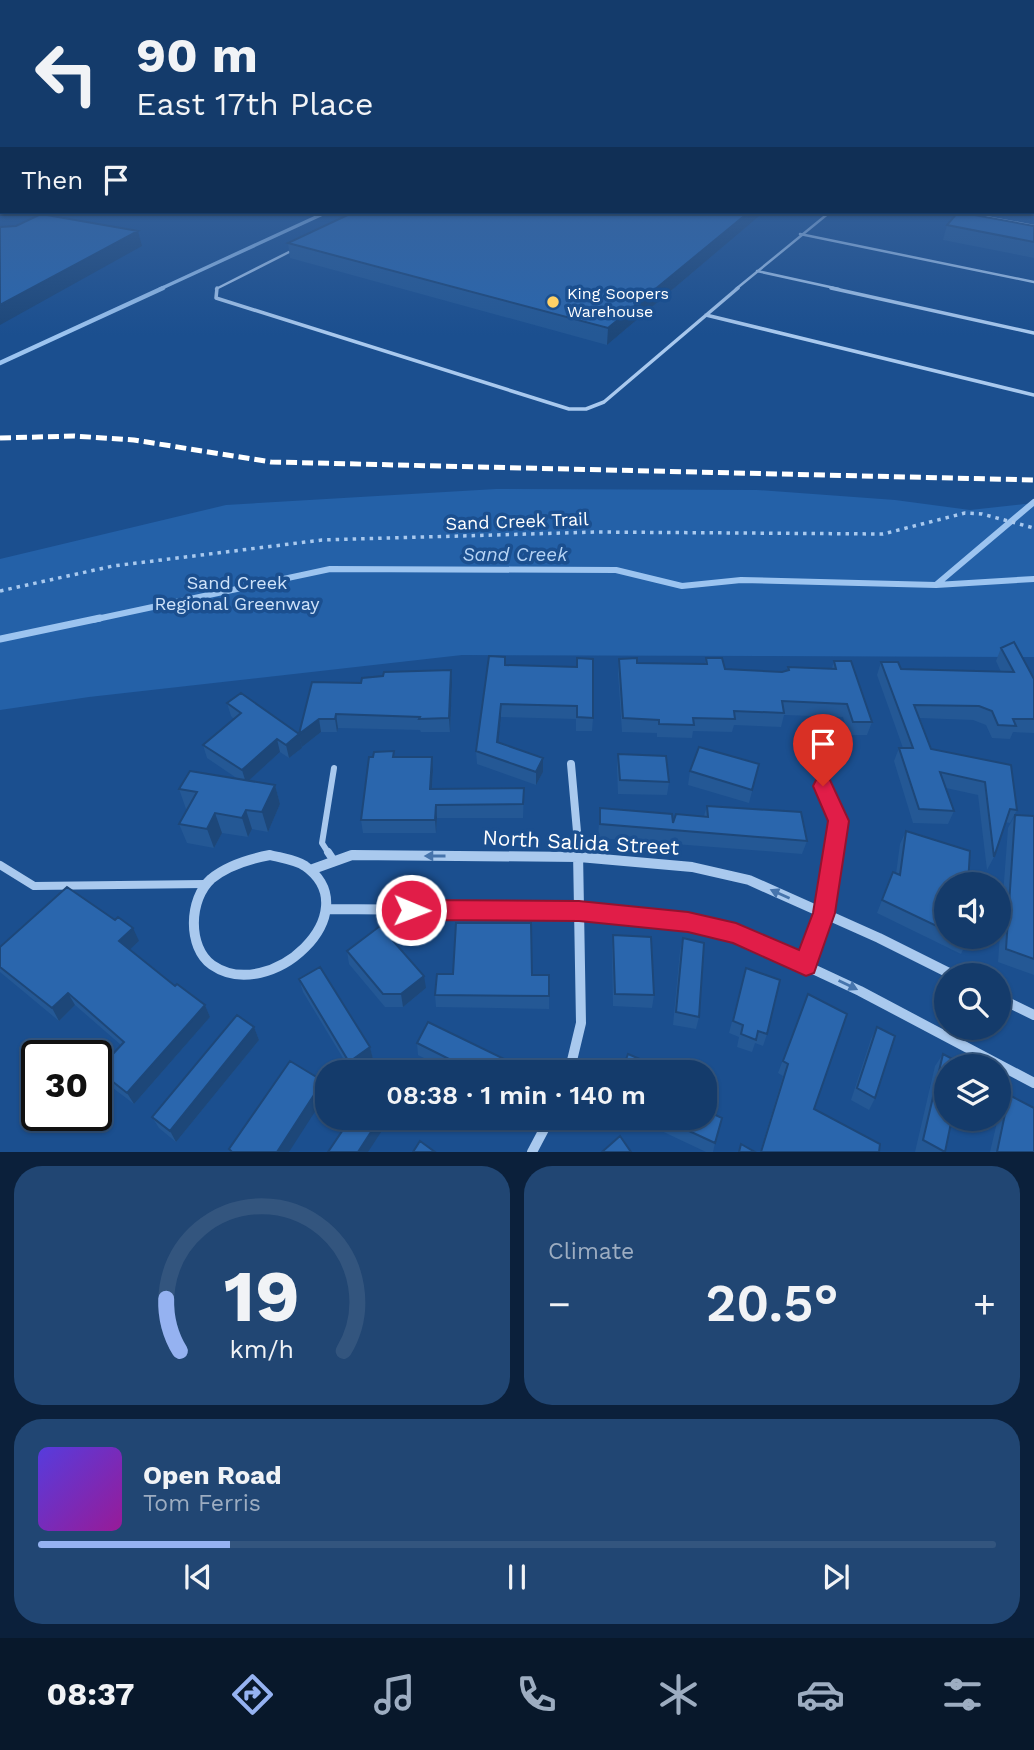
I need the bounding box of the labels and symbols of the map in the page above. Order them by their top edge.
place label: King Soopers Warehouse [567,284,669,321]
marker: King Soopers Warehouse [545,294,561,310]
street label: Sand Creek Trail [445,508,589,534]
water label: Sand Creek [462,543,568,566]
park label: Sand Creek Regional Greenway [154,572,320,614]
pin [793,714,853,786]
street label: North Salida Street [482,824,680,860]
one-way arrow [424,850,446,862]
position arrow [374,873,448,947]
one-way arrow [770,888,791,899]
one-way arrow [838,980,858,991]
speed limit sign: 30 [21,1040,112,1131]

